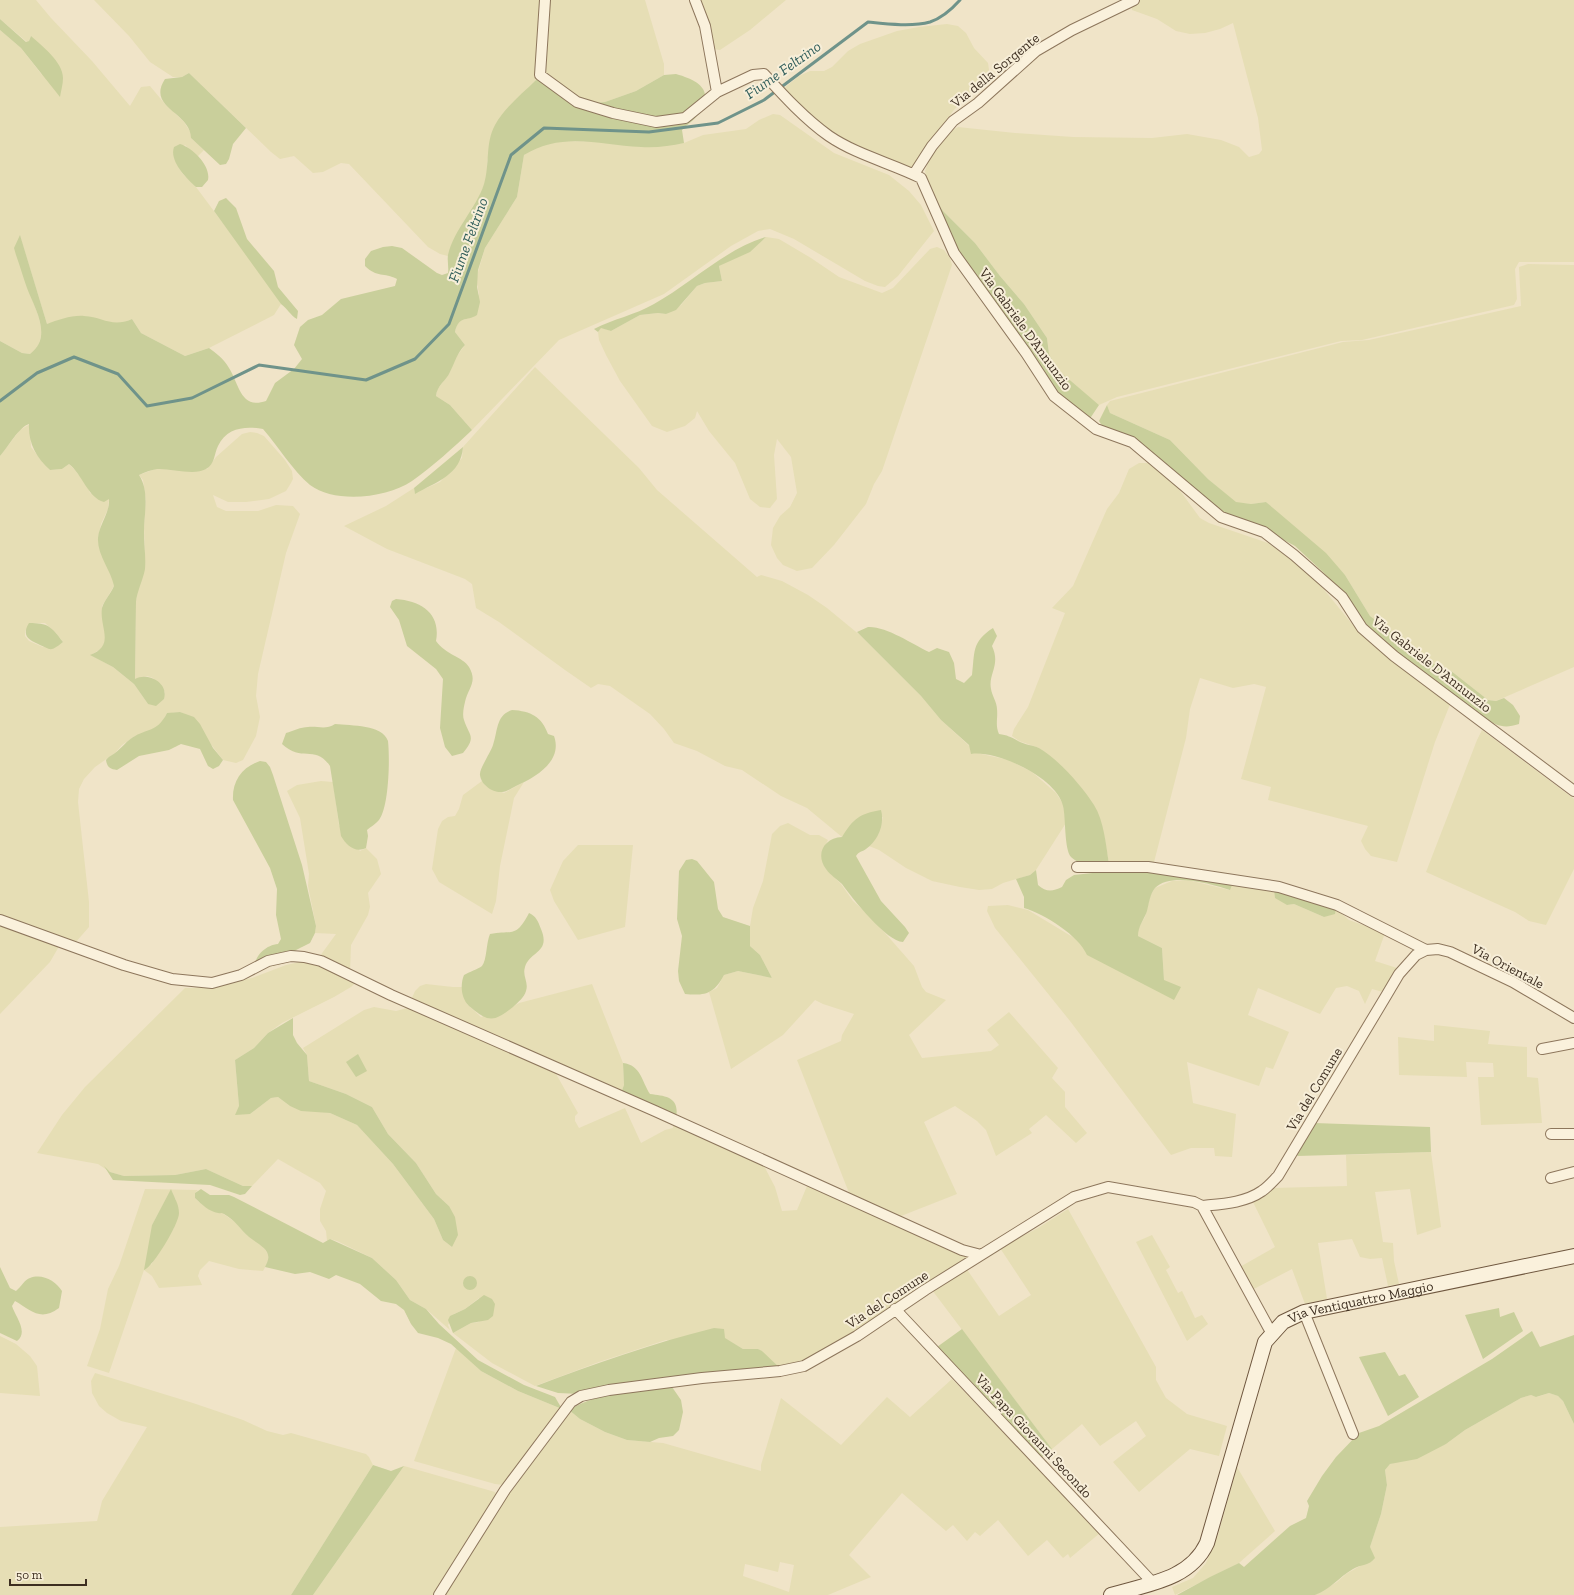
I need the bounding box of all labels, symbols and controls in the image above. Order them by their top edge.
street label: Via della Sorgente [947,29,1043,112]
water label: Fiume Feltrino [742,37,824,103]
water label: Fiume Feltrino [444,195,492,285]
street label: Via Gabriele D'Annunzio [975,264,1076,394]
street label: Via Gabriele D'Annunzio [1368,612,1495,716]
street label: Via Orientale [1468,940,1547,993]
street label: Via del Comune [1282,1044,1346,1135]
street label: Via del Comune [842,1266,932,1333]
street label: Via Ventiquattro Maggio [1285,1277,1435,1328]
street label: Via Papa Giovanni Secondo [971,1370,1095,1502]
scale bar [10,1561,86,1587]
text: 50 m [16,1568,43,1582]

